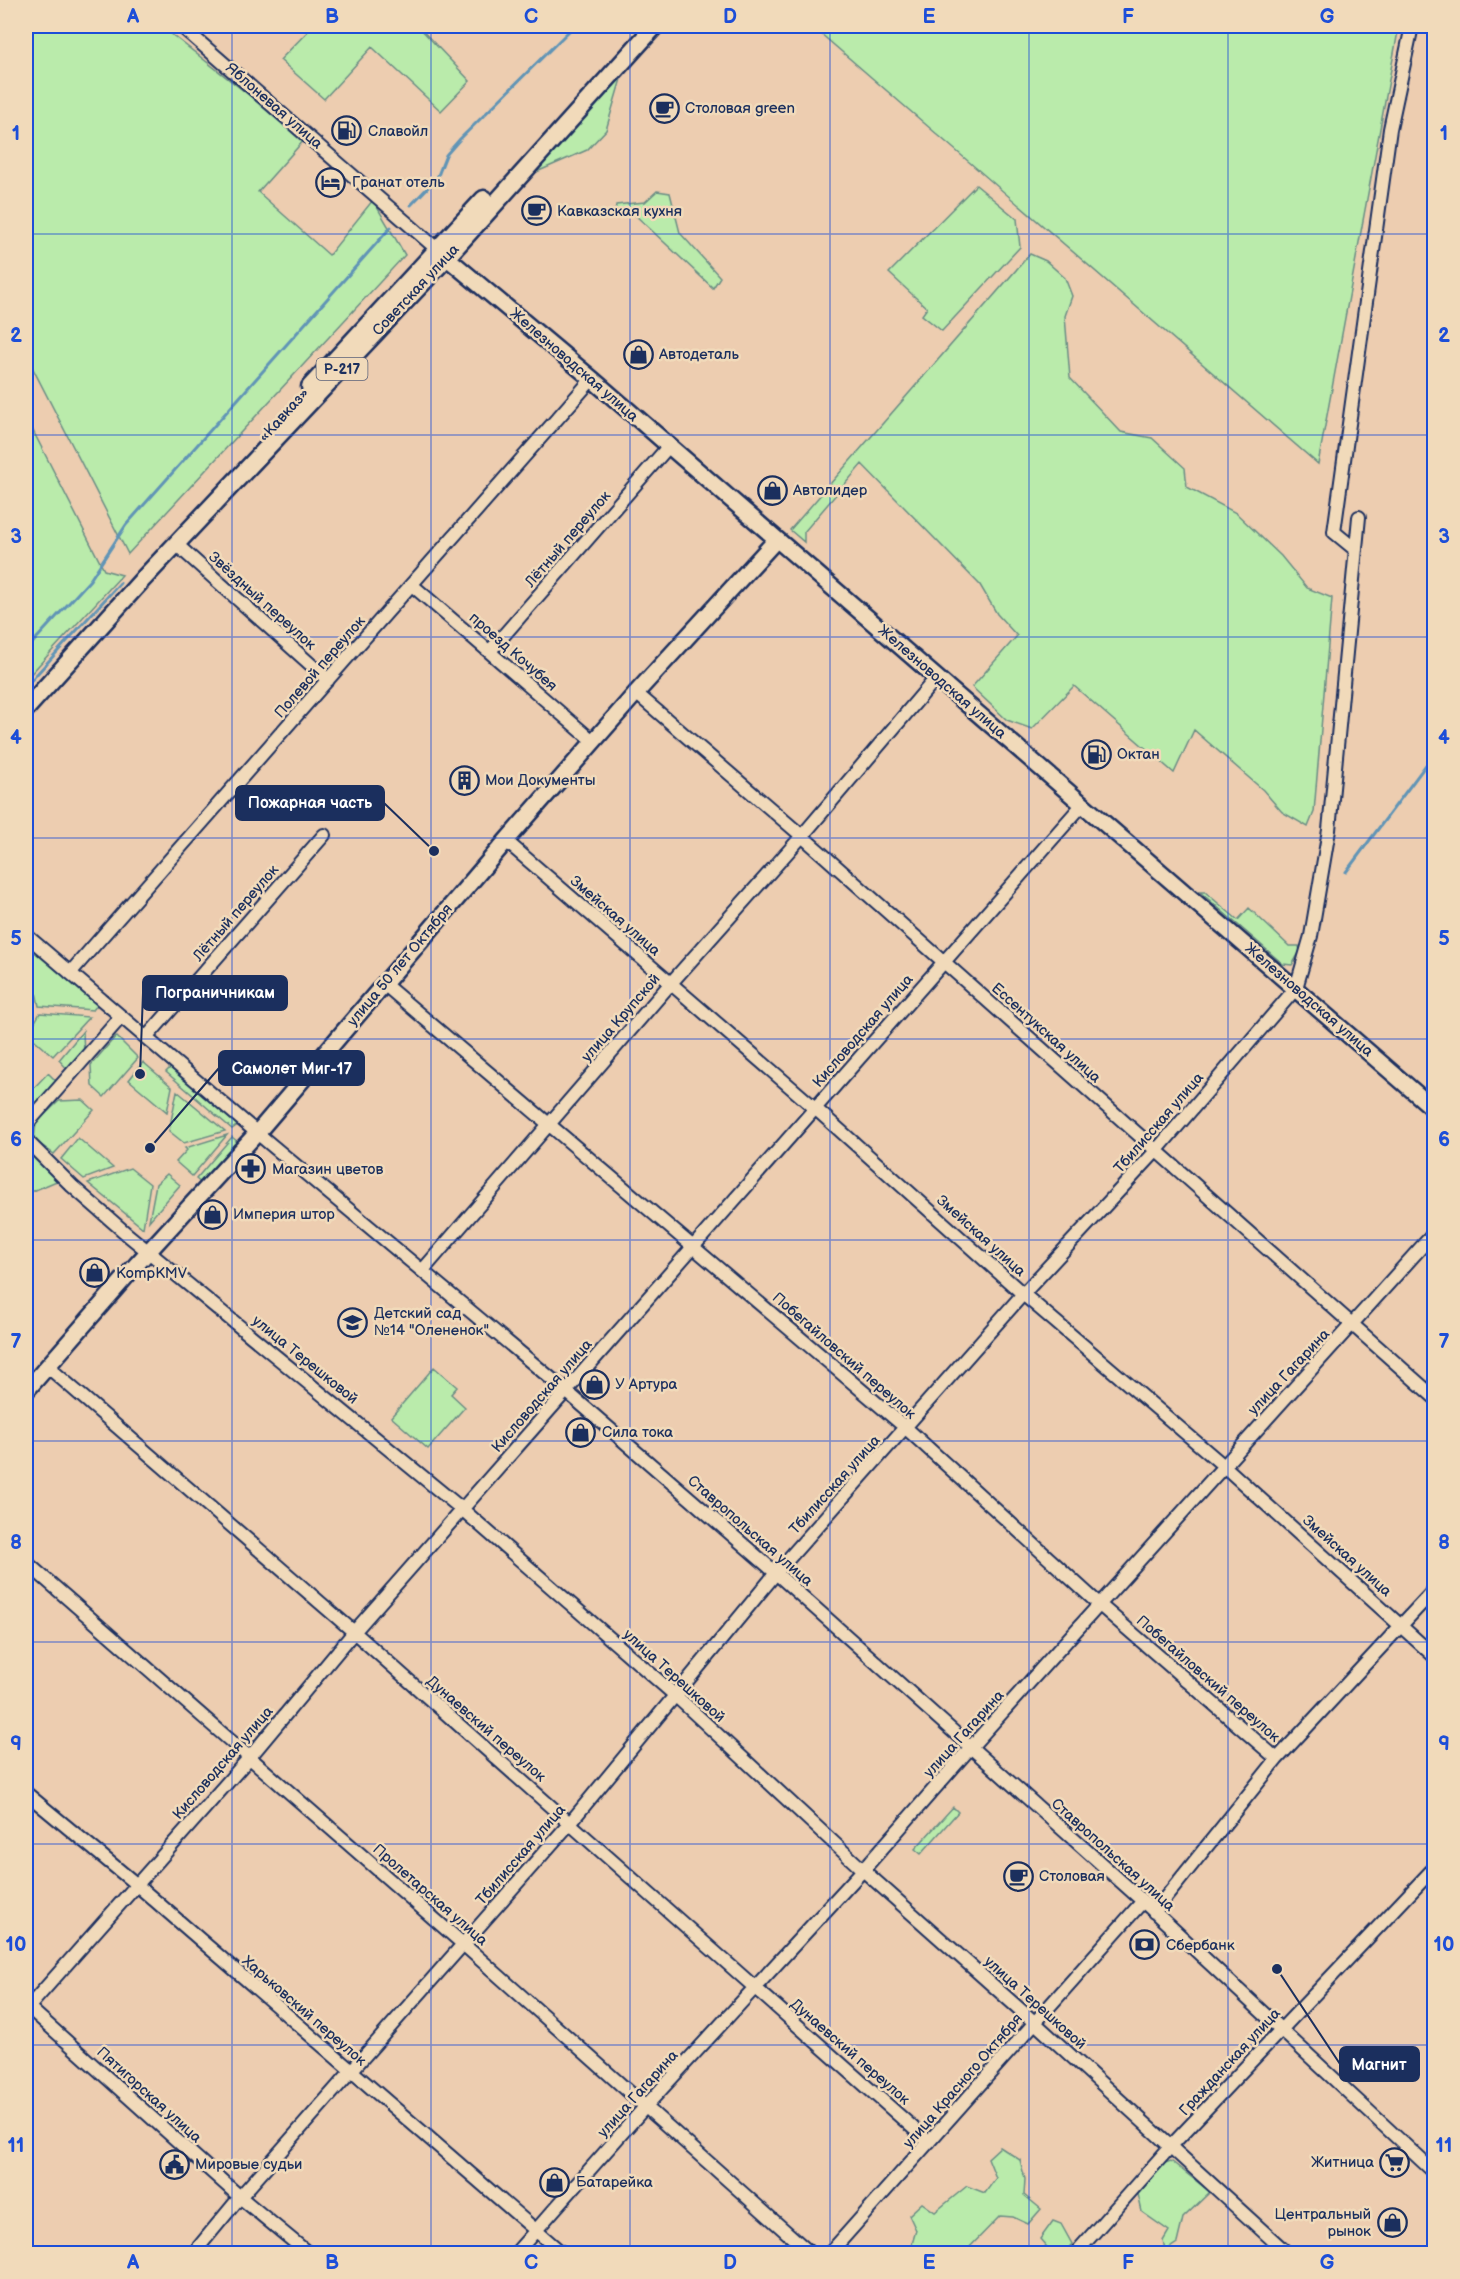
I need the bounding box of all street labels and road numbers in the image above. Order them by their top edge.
street label: Яблоневая улица [222,59,327,153]
street label: Советская улица [369,240,464,340]
street label: Железноводская улица [506,304,642,426]
road number: Р-217 [316,358,368,380]
street label: «Кавказ» [255,384,313,446]
street label: Лётный переулок [520,487,615,592]
street label: Звёздный переулок [204,548,320,654]
street label: проезд Кочубея [465,608,561,696]
street label: Полевой переулок [270,612,370,722]
street label: Железноводская улица [874,621,1010,743]
street label: Лётный переулок [188,861,283,966]
street label: Змейская улица [566,872,664,960]
street label: улица 50 лет Октября [343,900,457,1030]
street label: Железноводская улица [1241,939,1377,1061]
street label: улица Крупской [577,970,665,1066]
street label: Кисловодская улица [809,970,917,1092]
street label: Ессентукская улица [987,979,1105,1087]
street label: Тбилисская улица [1110,1069,1208,1177]
street label: Змейская улица [932,1191,1030,1281]
street label: Побегайловский переулок [768,1288,920,1424]
street label: улица Терешковой [248,1311,362,1409]
street label: улица Гагарина [1244,1325,1334,1419]
street label: Кисловодская улица [488,1335,596,1457]
street label: Тбилисская улица [785,1431,885,1539]
street label: Ставропольская улица [683,1471,817,1591]
street label: Змейская улица [1298,1511,1396,1601]
street label: Побегайловский переулок [1132,1611,1284,1747]
street label: улица Терешковой [619,1625,729,1727]
street label: Дунаевский переулок [422,1672,550,1786]
street label: улица Гагарина [920,1686,1008,1782]
street label: Кисловодская улица [169,1702,277,1824]
street label: Ставропольская улица [1047,1794,1179,1916]
street label: Тбилисская улица [472,1801,570,1909]
street label: Пролетарская улица [369,1840,491,1950]
street label: Харьковский переулок [238,1952,370,2070]
street label: улица Терешковой [980,1952,1090,2054]
street label: Дунаевский переулок [786,1995,914,2109]
street label: Гражданская улица [1175,2004,1285,2120]
street label: улица Красного Октября [899,2010,1027,2152]
street label: Пятигорская улица [93,2043,205,2147]
street label: улица Гагарина [594,2046,682,2142]

